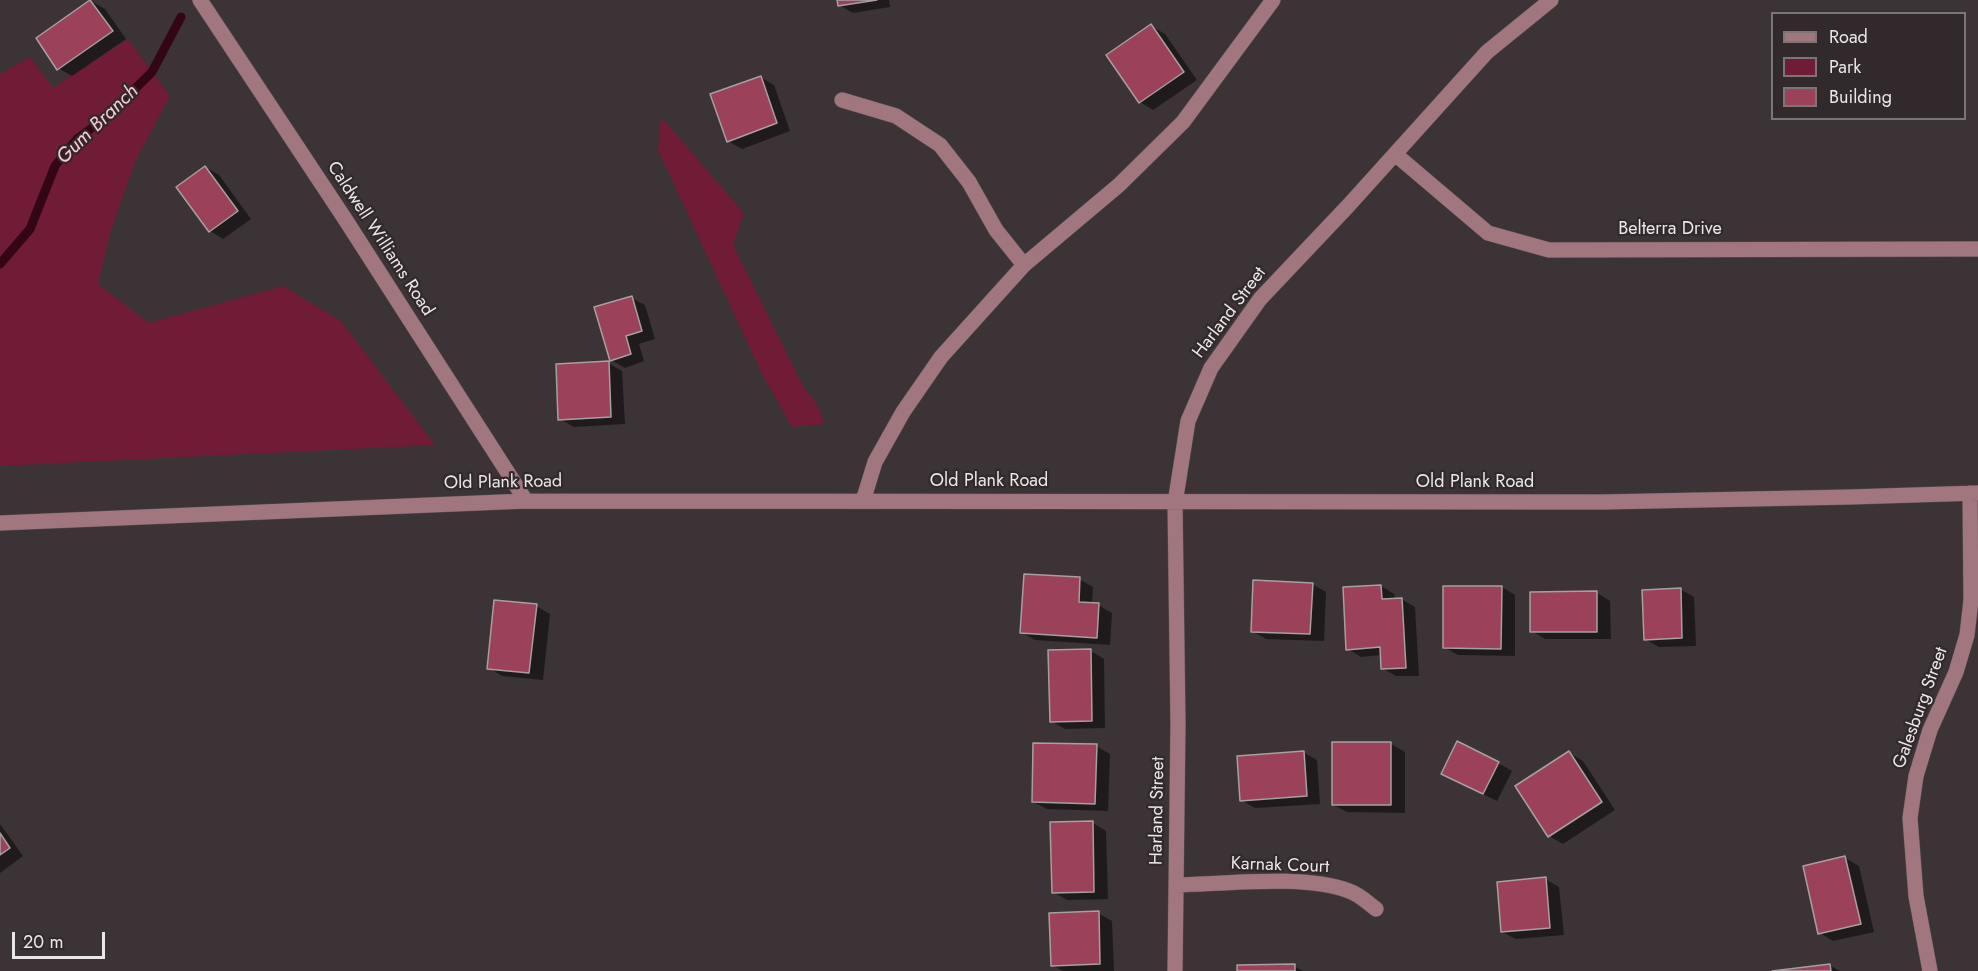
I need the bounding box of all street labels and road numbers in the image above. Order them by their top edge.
street label: Caldwell Williams Road [322,158,438,320]
street label: Belterra Drive [1618,219,1722,241]
street label: Harland Street [1189,263,1271,363]
street label: Old Plank Road [444,471,562,495]
street label: Old Plank Road [930,471,1048,493]
street label: Old Plank Road [1416,472,1534,494]
street label: Galesburg Street [1889,644,1953,772]
street label: Harland Street [1146,757,1170,865]
street label: Karnak Court [1230,853,1330,879]

